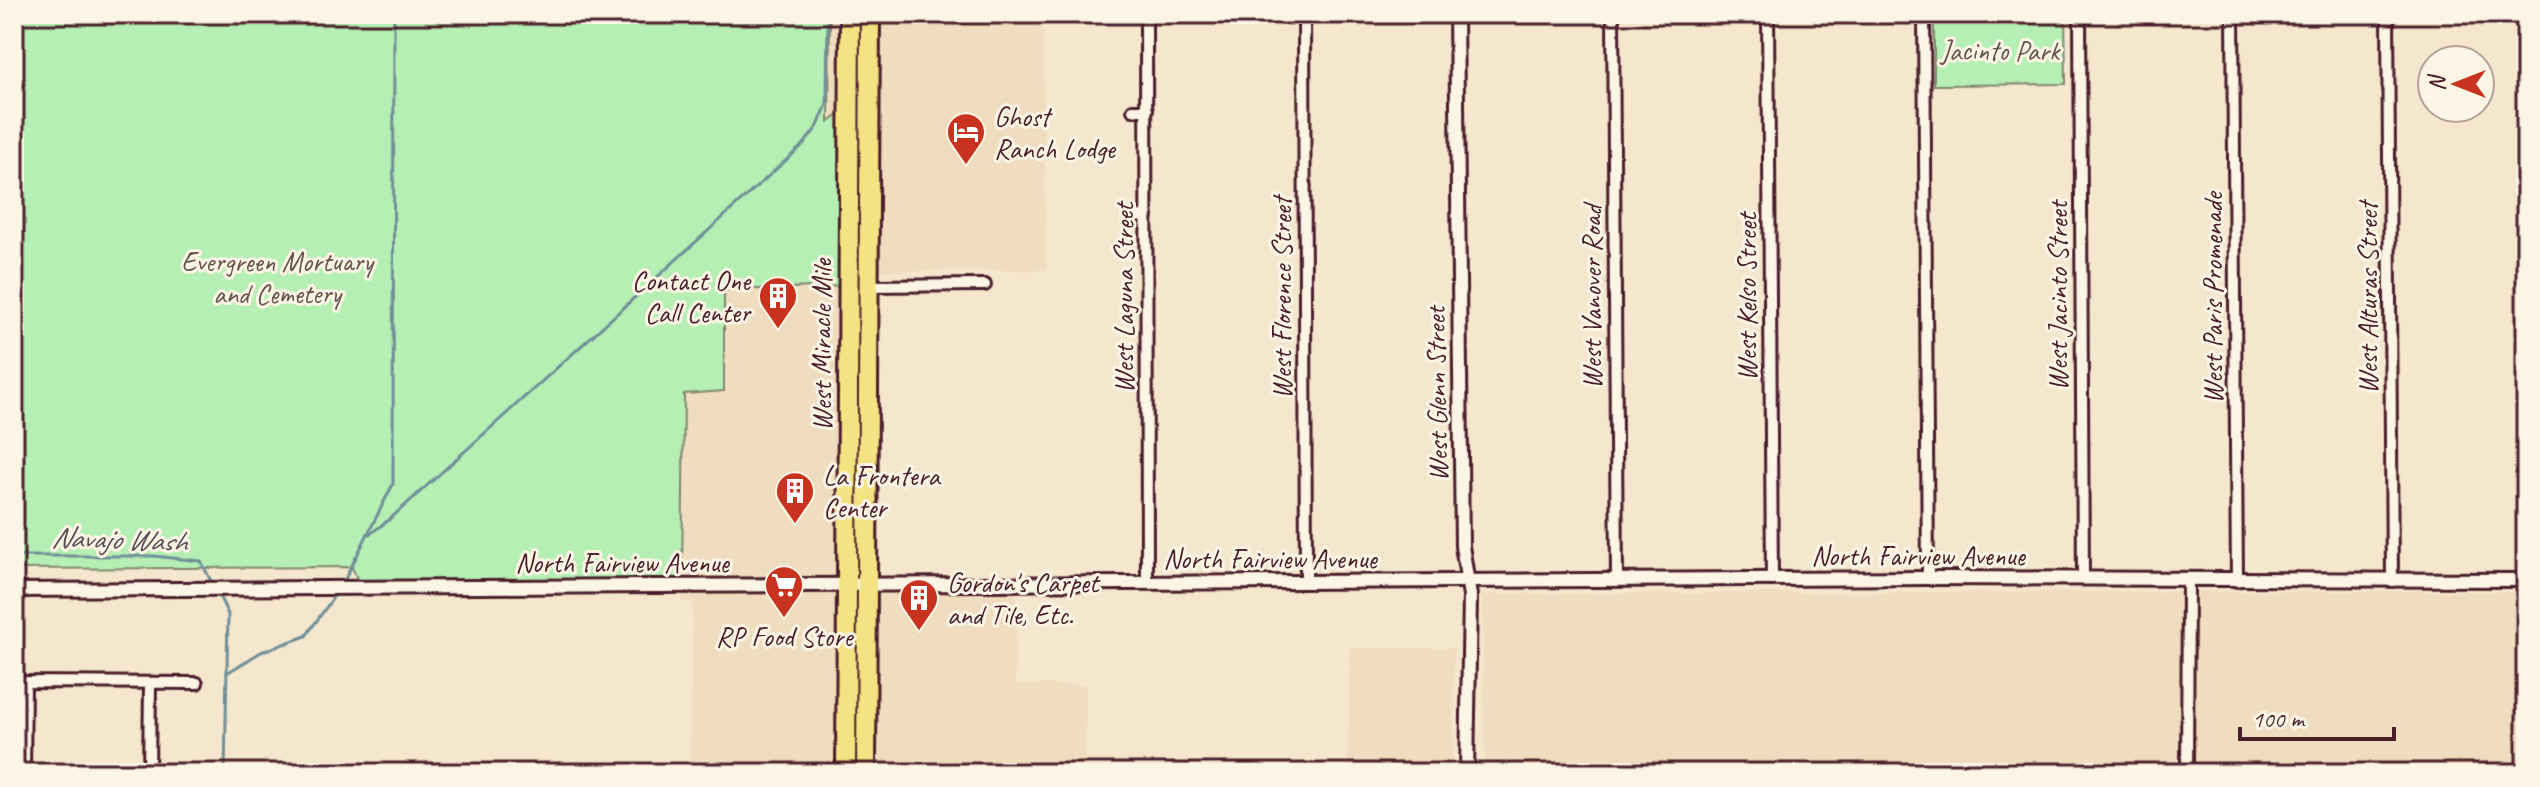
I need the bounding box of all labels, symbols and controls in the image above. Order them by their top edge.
park label: Jacinto Park [1939,33,2061,68]
north arrow [2416,44,2496,124]
text: N [2423,74,2451,91]
place label: Ghost Ranch Lodge [994,99,1117,166]
hotel icon: Ghost Ranch Lodge [945,111,987,166]
street label: West Paris Promenade [2195,190,2230,404]
street label: West Florence Street [1264,193,1299,399]
street label: West Jacinto Street [2040,198,2075,391]
street label: West Alturas Street [2350,198,2385,394]
street label: West Laguna Street [1106,200,1141,393]
street label: West Vanover Road [1574,201,1609,389]
street label: West Kelso Street [1729,210,1764,381]
park label: Evergreen Mortuary and Cemetery [181,244,375,311]
street label: West Miracle Mile [804,257,839,431]
place label: Contact One Call Center [632,263,752,330]
building icon: Contact One Call Center [757,275,799,330]
street label: West Glenn Street [1417,304,1456,482]
place label: La Frontera Center [823,458,942,525]
building icon: La Frontera Center [774,470,816,525]
water label: Navajo Wash [51,518,189,560]
street label: North Fairview Avenue [1811,538,2027,573]
street label: North Fairview Avenue [1163,541,1379,576]
street label: North Fairview Avenue [515,545,731,580]
supermarket icon: RP Food Store [763,564,805,619]
place label: Gordon's Carpet and Tile, Etc. [947,565,1101,632]
building icon: Gordon's Carpet and Tile, Etc. [898,577,940,632]
place label: RP Food Store [716,619,854,654]
scale bar [2240,691,2394,741]
text: 100 m [2252,704,2306,734]

